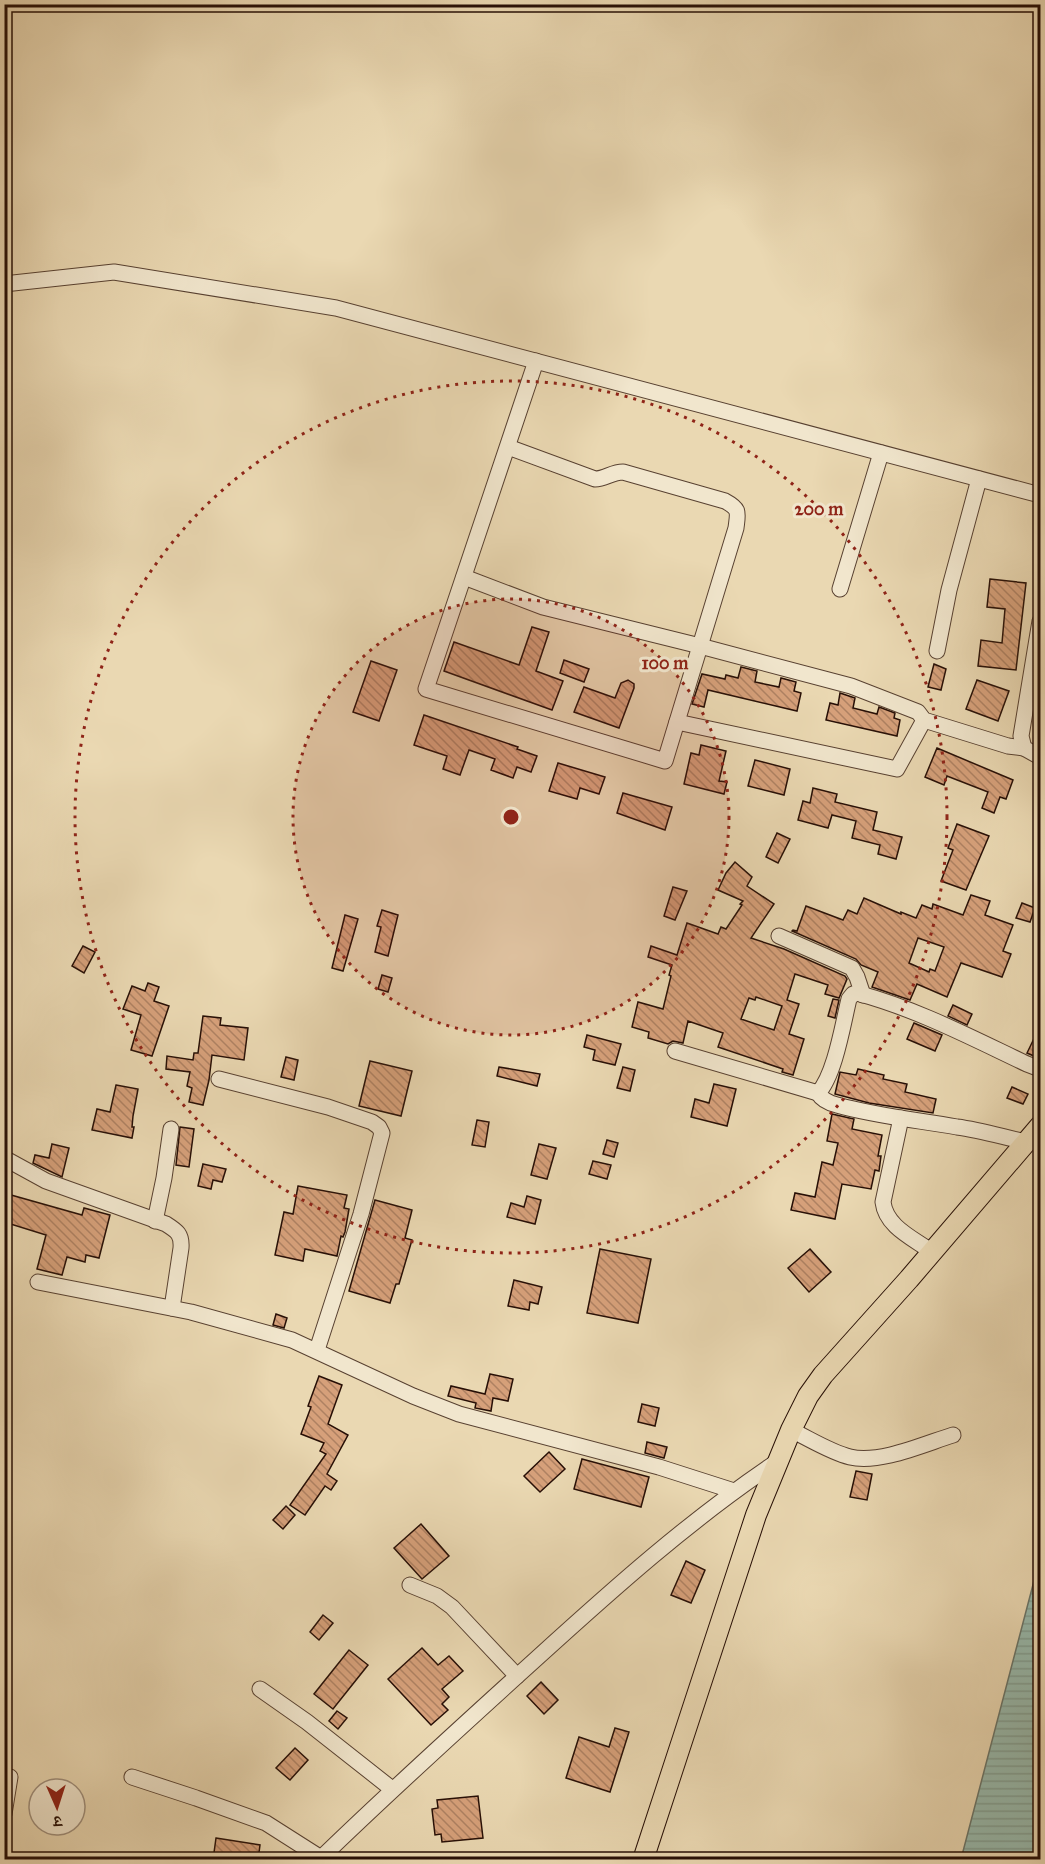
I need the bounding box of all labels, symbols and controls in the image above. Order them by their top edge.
text: 200 m [795,498,844,520]
text: 100 m [642,652,689,674]
centre of rings [501,807,521,827]
north arrow [27,1777,87,1837]
text: उ [51,1812,63,1831]

